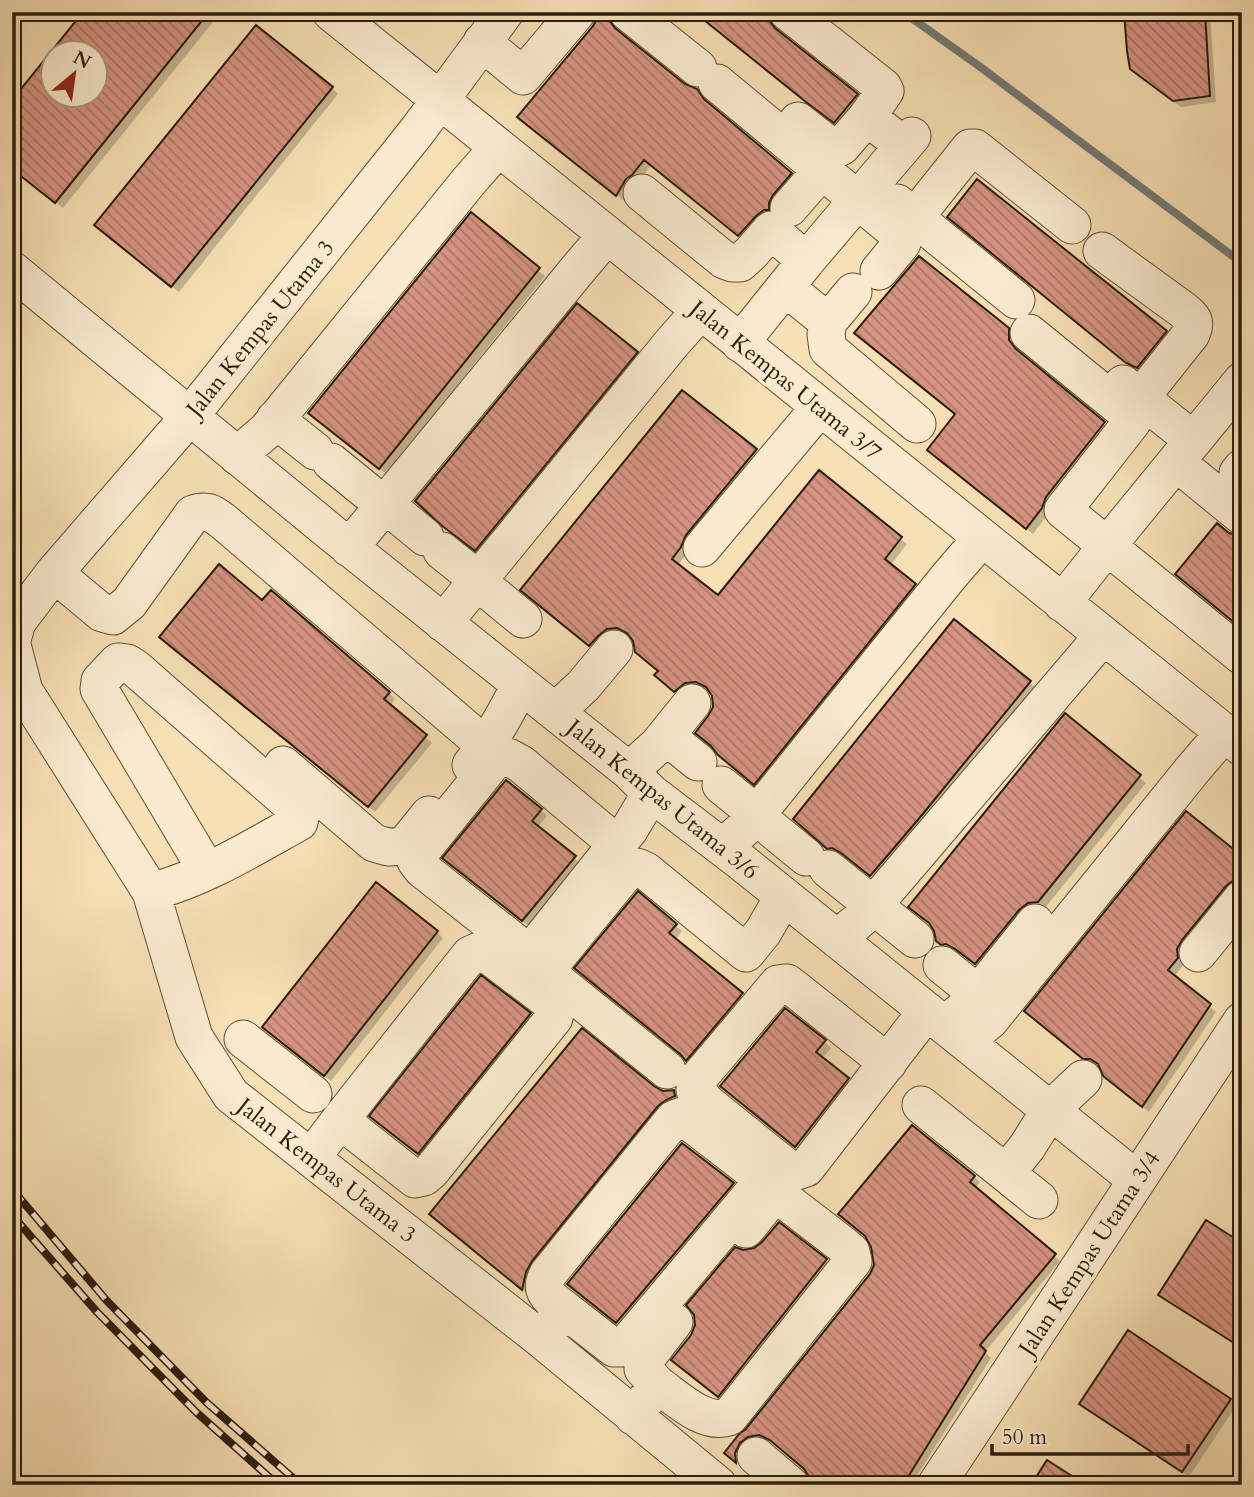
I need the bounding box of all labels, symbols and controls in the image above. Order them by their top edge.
north arrow [38,38,108,108]
text: N [68,45,96,76]
street label: Jalan Kempas Utama 3 [177,233,341,426]
street label: Jalan Kempas Utama 3/7 [681,291,888,467]
street label: Jalan Kempas Utama 3/6 [558,710,765,886]
street label: Jalan Kempas Utama 3 [228,1089,423,1250]
street label: Jalan Kempas Utama 3/4 [1010,1145,1167,1364]
scale bar [992,1413,1188,1457]
text: 50 m [1002,1423,1047,1452]

